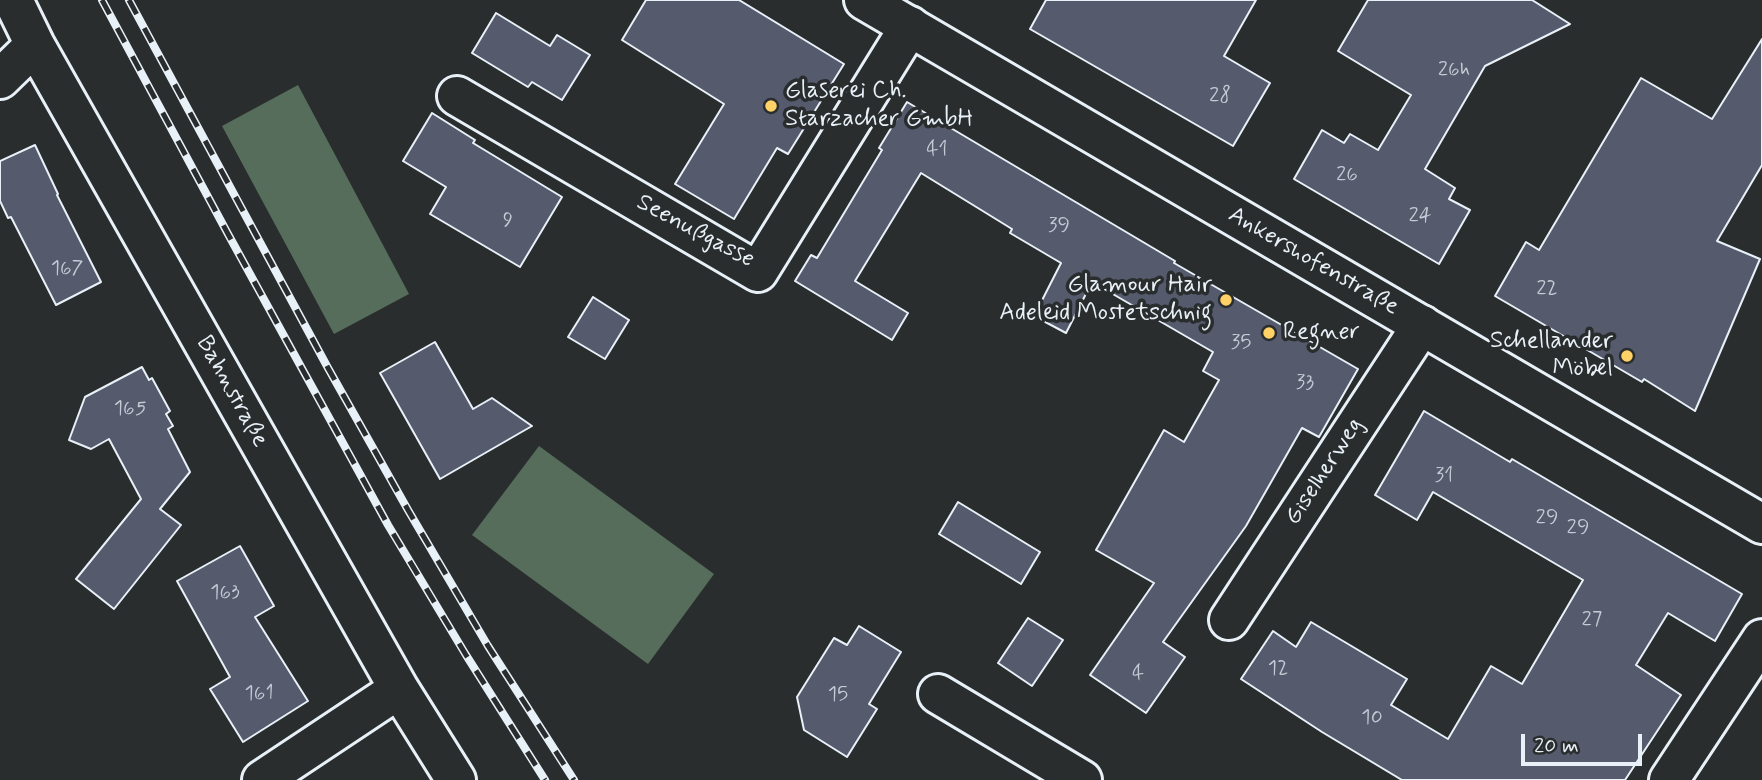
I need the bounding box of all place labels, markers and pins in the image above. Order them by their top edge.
place label: Glaserei Ch. Starzacher GmbH [785,78,973,134]
marker: Glaserei Ch. Starzacher GmbH [763,98,779,114]
place label: Glamour Hair Adeleid Mostetschnig [999,272,1212,328]
marker: Glamour Hair Adeleid Mostetschnig [1218,292,1234,308]
place label: Regner [1283,319,1360,347]
marker: Regner [1261,325,1277,341]
place label: Schellander Möbel [1490,328,1613,384]
marker: Schellander Möbel [1619,348,1635,364]

